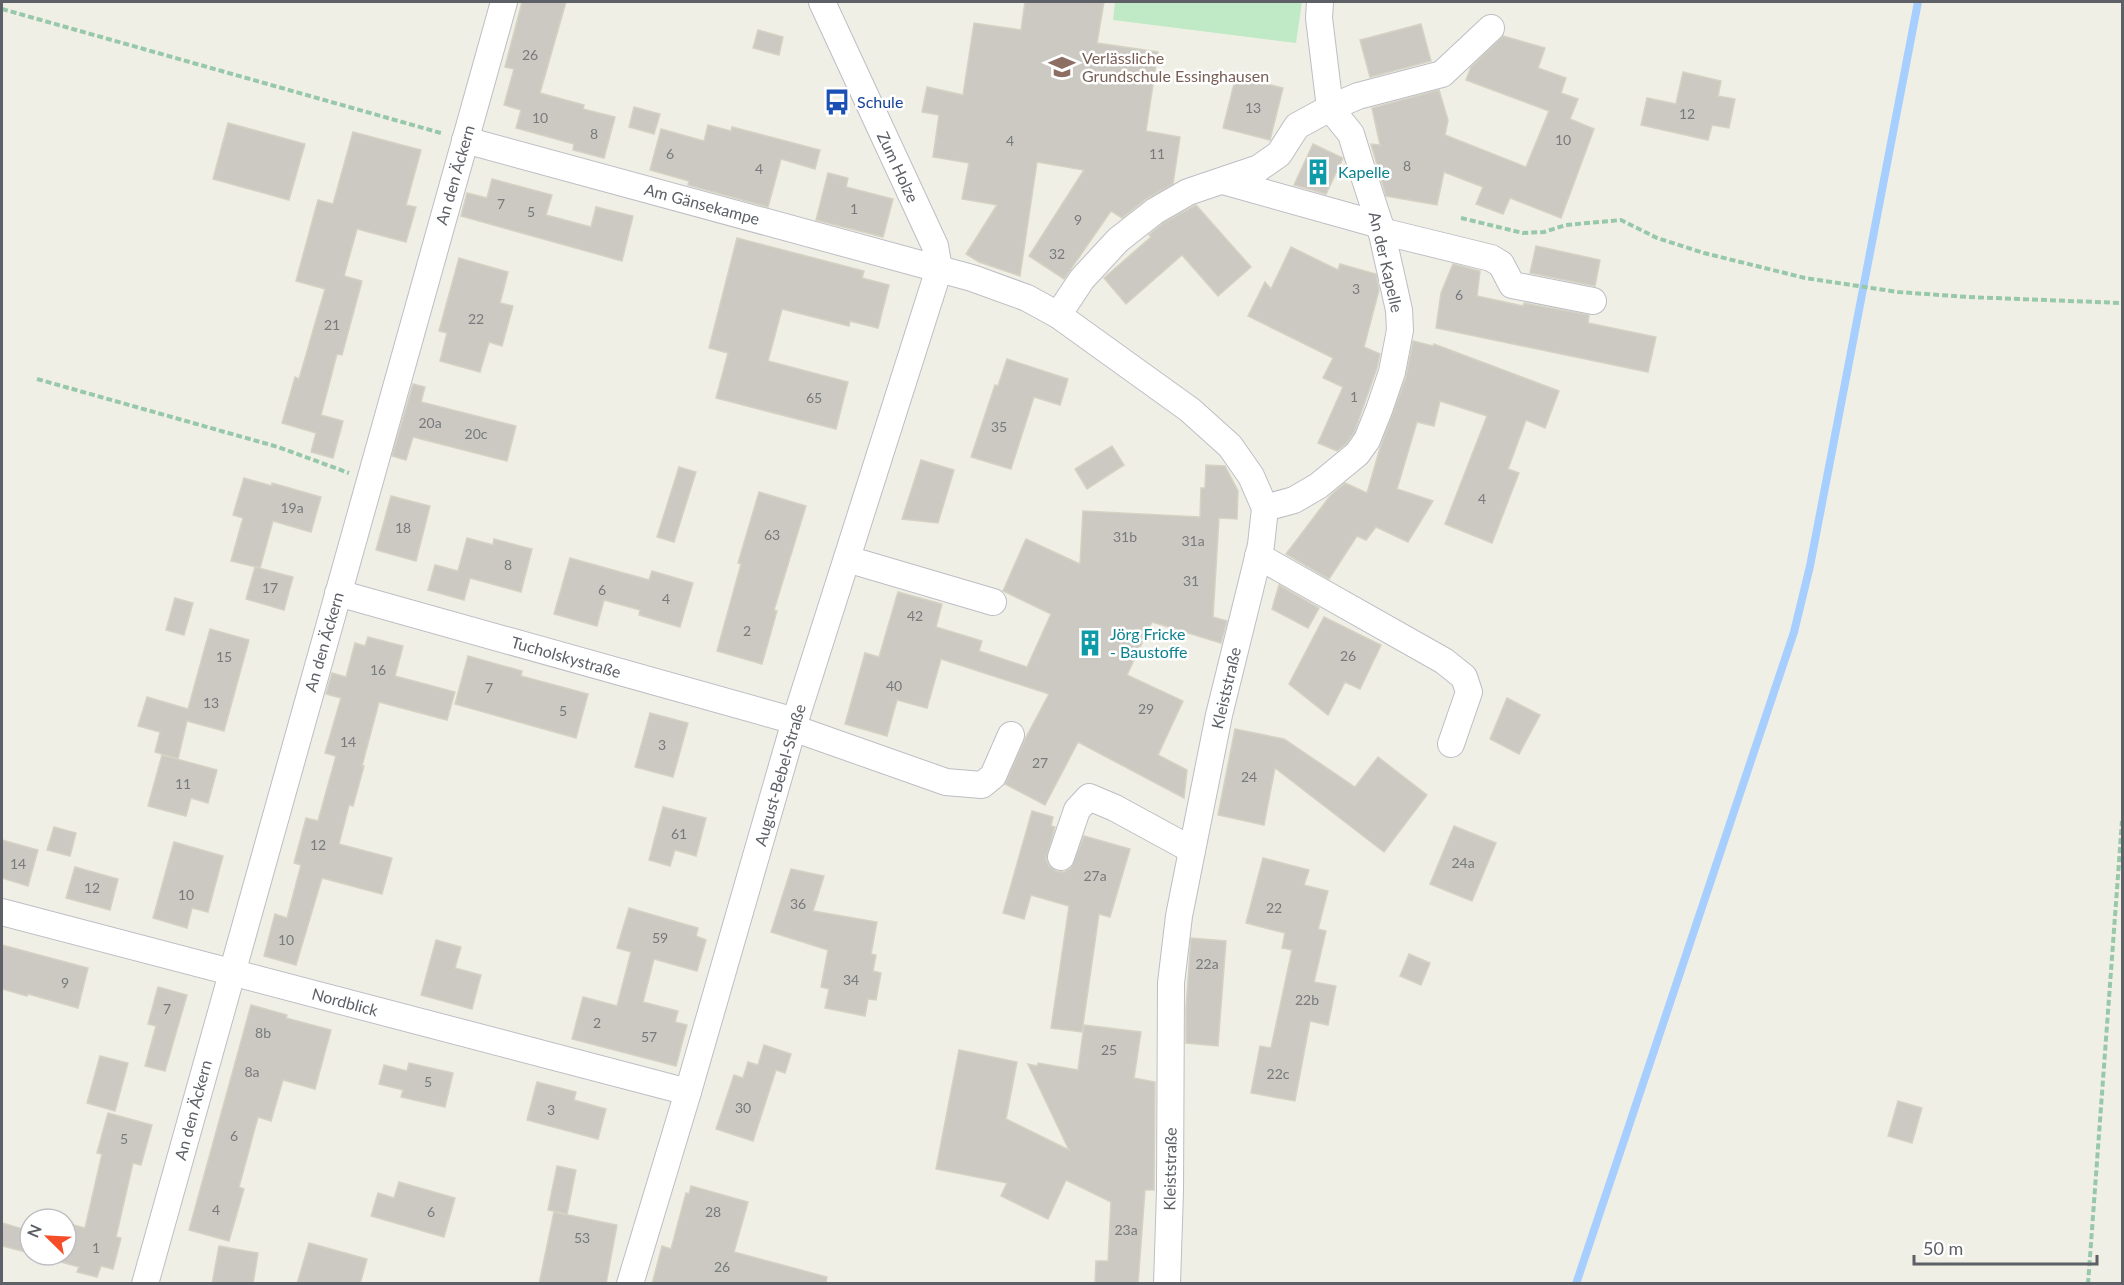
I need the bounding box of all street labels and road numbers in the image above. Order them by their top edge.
street label: An den Äckern [431,123,478,227]
street label: Zum Holze [874,128,923,205]
street label: Am Gänsekampe [642,179,762,228]
street label: An der Kapelle [1366,210,1407,314]
street label: An den Äckern [300,590,347,694]
street label: Tucholskystraße [509,632,623,681]
street label: Kleiststraße [1207,645,1244,731]
street label: August-Bebel-Straße [750,702,809,848]
street label: Nordblick [310,984,381,1020]
street label: An den Äckern [170,1058,215,1162]
street label: Kleiststraße [1159,1127,1180,1211]

